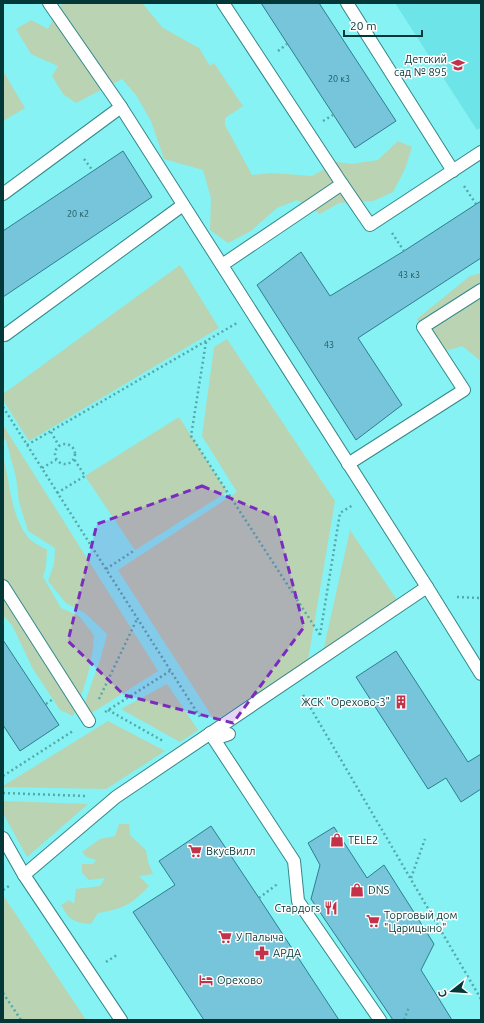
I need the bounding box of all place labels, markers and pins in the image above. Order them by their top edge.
place label: Детский сад № 895 [394,53,447,78]
school or university icon: Детский сад № 895 [450,57,466,73]
building icon: ЖСК "Орехово-3" [393,694,409,710]
place label: ЖСК "Орехово-3" [301,696,390,708]
shop icon: TELE2 [329,832,345,848]
place label: TELE2 [348,834,378,846]
supermarket icon: ВкусВилл [187,843,203,859]
place label: ВкусВилл [206,845,255,857]
shop icon: DNS [349,882,365,898]
place label: DNS [368,884,390,896]
restaurant icon: Стардогs [323,900,339,916]
place label: Стардогs [274,902,320,914]
place label: Торговый дом "Царицыно" [384,909,458,934]
supermarket icon: Торговый дом "Царицыно" [365,913,381,929]
supermarket icon: У Палыча [217,929,233,945]
place label: У Палыча [236,931,284,943]
pharmacy icon: АРДА [254,945,270,961]
place label: АРДА [273,947,302,959]
hotel icon: Орехово [198,972,214,988]
place label: Орехово [217,974,262,986]

